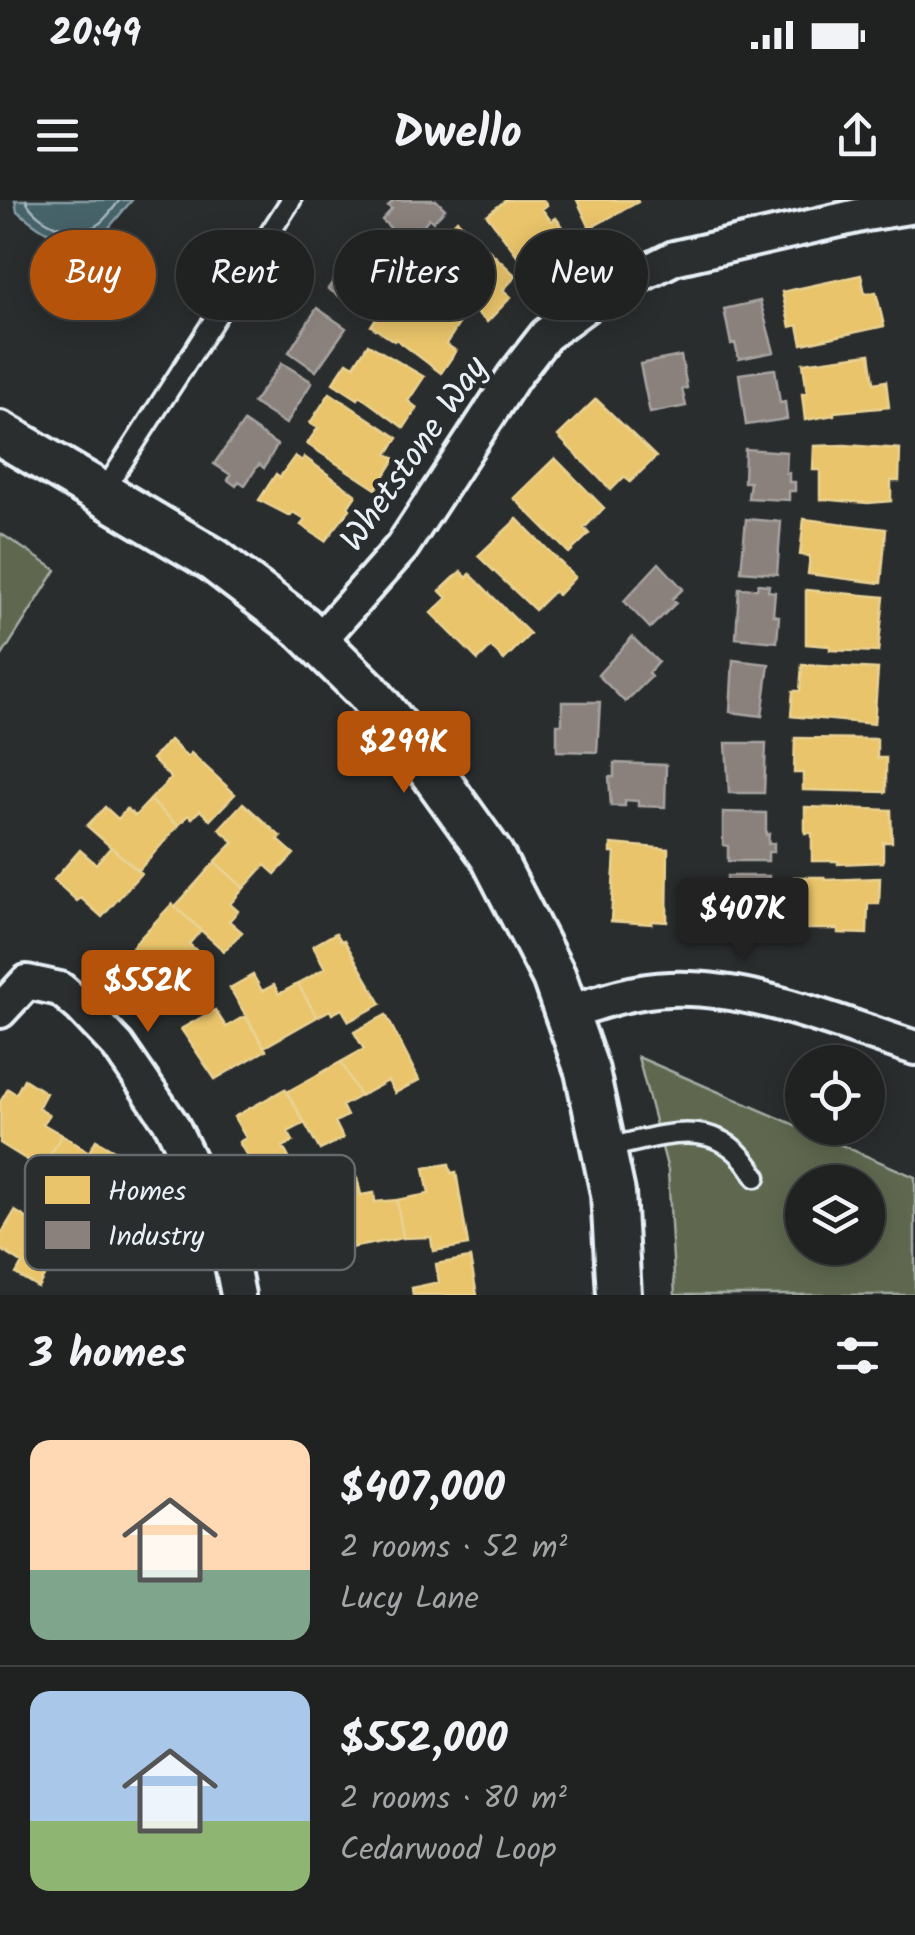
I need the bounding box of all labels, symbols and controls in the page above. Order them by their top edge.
text: 20:49 [50,5,141,65]
text: Dwello [393,99,522,171]
icon: menu [30,108,85,163]
icon: share [830,108,885,163]
chip: Buy [30,230,156,320]
chip: Rent [176,230,314,320]
chip: Filters [334,230,495,320]
chip: New [515,230,648,320]
street label: Whetstone Way [327,345,504,564]
pin: $299K [334,711,474,796]
text: $299K [359,718,449,769]
pin: $407K [673,878,813,963]
text: $407K [699,885,787,936]
pin: $552K [78,950,218,1035]
text: $552K [103,957,193,1008]
map controls [785,1045,885,1265]
button: locate [785,1045,885,1145]
legend [25,1155,355,1270]
button: layers [785,1165,885,1265]
text: Homes [108,1170,186,1215]
text: Industry [108,1215,205,1260]
text: 3 homes [30,1322,186,1389]
icon: filters [830,1328,885,1383]
text: $407,000 [340,1456,505,1523]
icon: home [110,1480,230,1600]
text: 2 rooms · 52 m² [340,1523,567,1574]
text: Lucy Lane [340,1574,479,1625]
text: $552,000 [340,1707,508,1774]
icon: home [110,1731,230,1851]
text: 2 rooms · 80 m² [340,1774,567,1825]
text: Cedarwood Loop [340,1825,556,1876]

